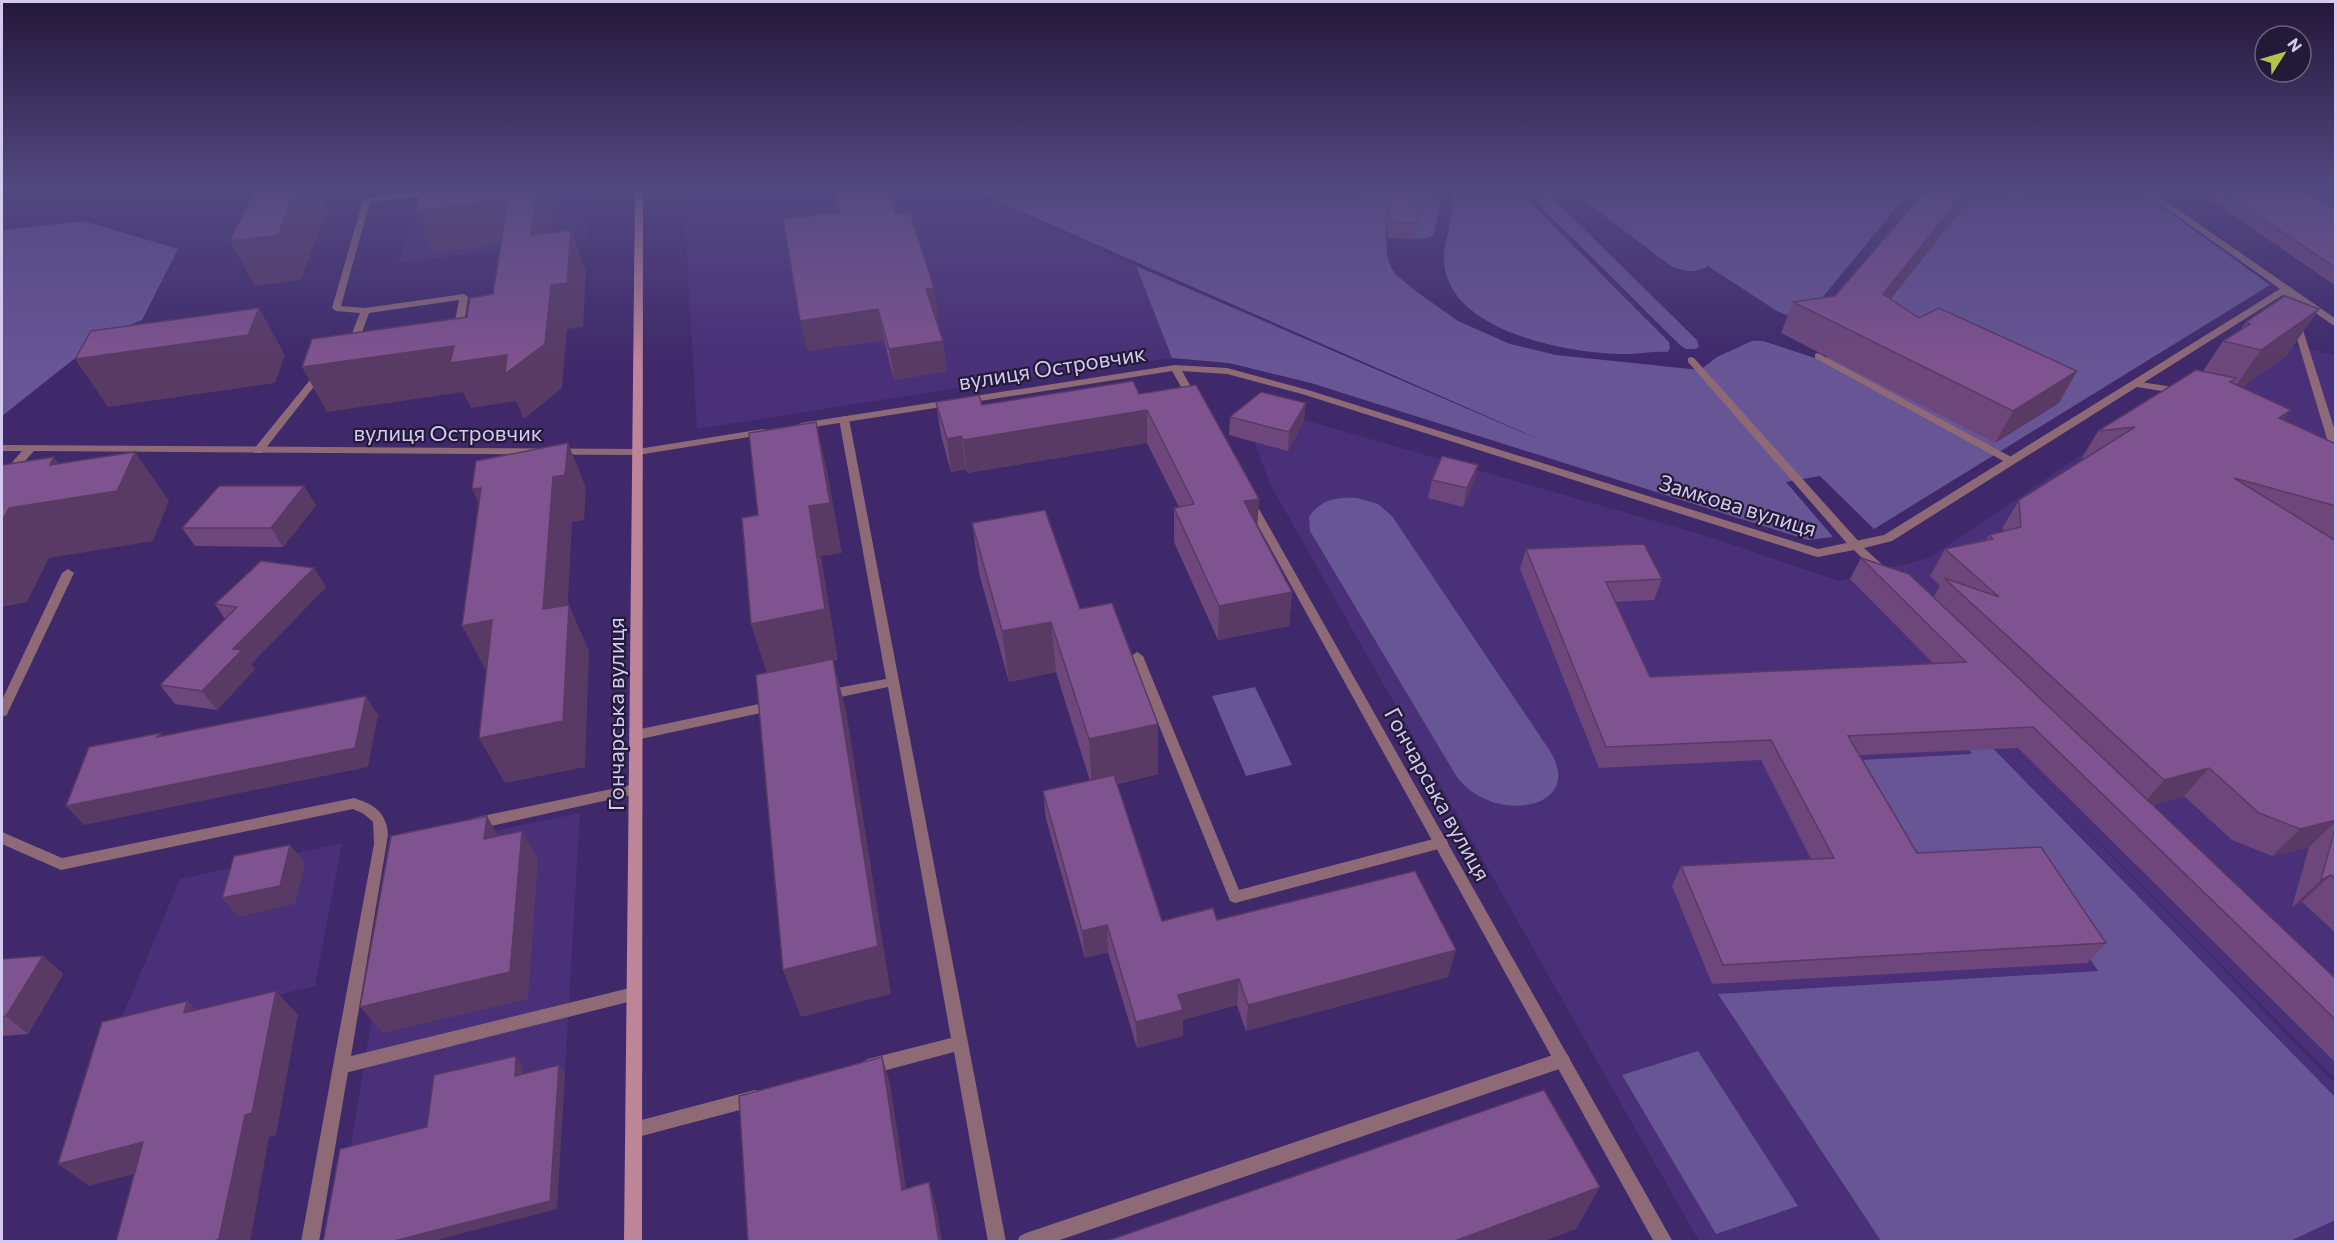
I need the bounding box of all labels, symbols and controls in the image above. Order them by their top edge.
north arrow [2253,24,2313,84]
text: N [2284,34,2307,55]
street label: вулиця Островчик [956,339,1148,395]
street label: вулиця Островчик [353,419,543,446]
street label: Замкова вулиця [1656,468,1820,542]
street label: Гончарська вулиця [602,617,629,811]
street label: Гончарська вулиця [1379,703,1497,885]

